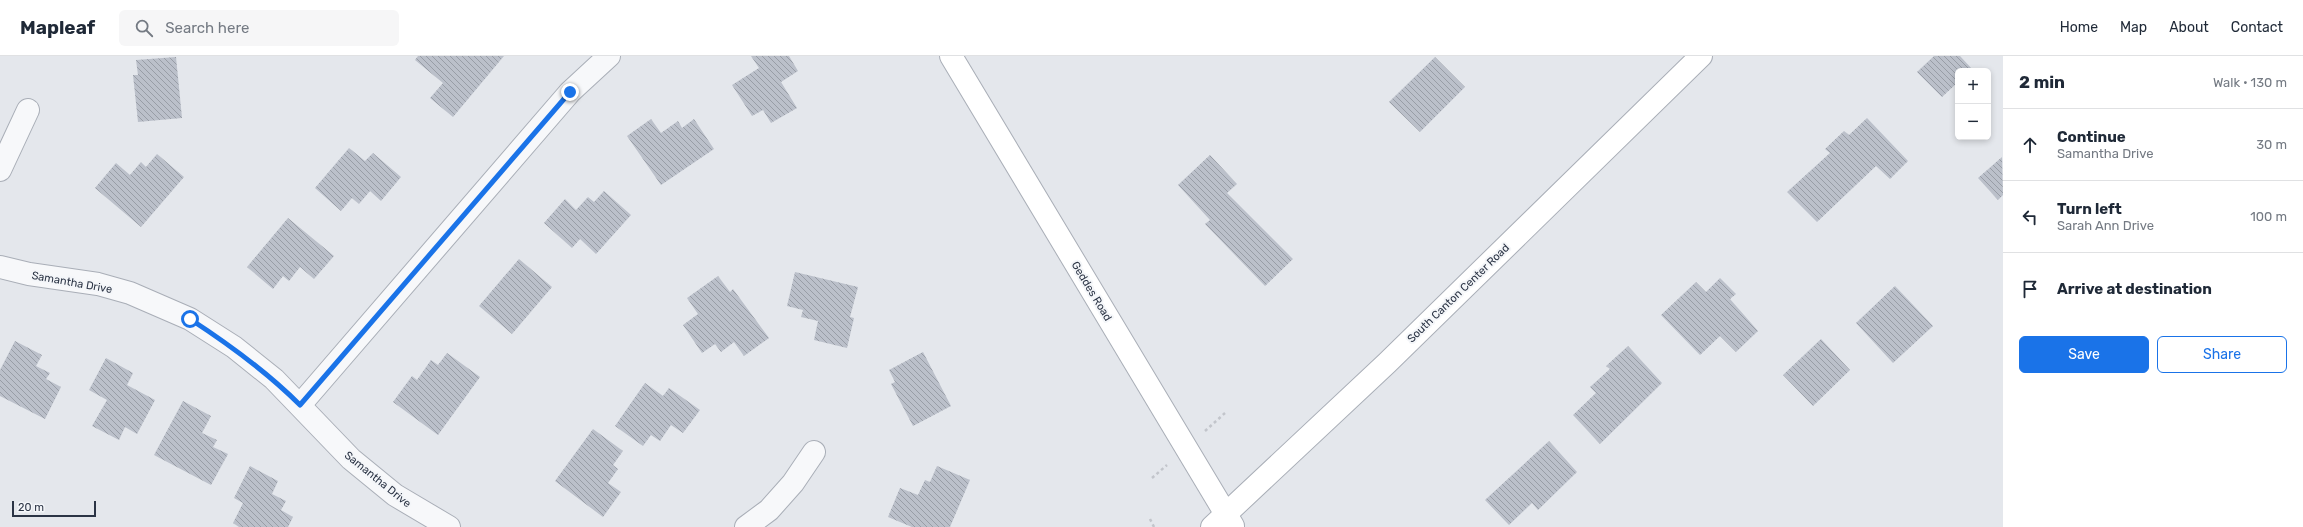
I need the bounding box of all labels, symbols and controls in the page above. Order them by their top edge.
search box [119,10,399,46]
text: Mapleaf [20,16,95,39]
icon: search [133,17,155,39]
text: Search here [165,19,249,37]
text: Home [2060,19,2098,36]
text: Map [2120,19,2147,36]
text: About [2169,19,2209,36]
text: Contact [2231,19,2283,36]
map controls [1955,68,1991,140]
button: + [1955,68,1991,104]
text: 2 min [2019,72,2065,92]
text: Walk · 130 m [2213,75,2287,90]
route end [561,83,579,101]
button: − [1955,104,1991,140]
text: Continue [2057,128,2126,146]
icon: ahead [2019,134,2041,156]
text: 30 m [2256,137,2287,152]
text: Samantha Drive [2057,146,2153,161]
text: Turn left [2057,200,2122,218]
icon: left [2019,206,2041,228]
text: 100 m [2250,209,2287,224]
text: Sarah Ann Drive [2057,218,2154,233]
street label: South Canton Center Road [1405,241,1512,346]
street label: Geddes Road [1069,259,1114,323]
street label: Samantha Drive [31,269,113,296]
icon: arrive [2019,278,2041,300]
text: Arrive at destination [2057,280,2212,298]
route start [181,310,199,328]
button: Save [2019,336,2149,373]
button: Share [2157,336,2287,373]
street label: Samantha Drive [342,449,413,510]
scale bar [12,499,96,518]
text: 20 m [18,501,44,514]

